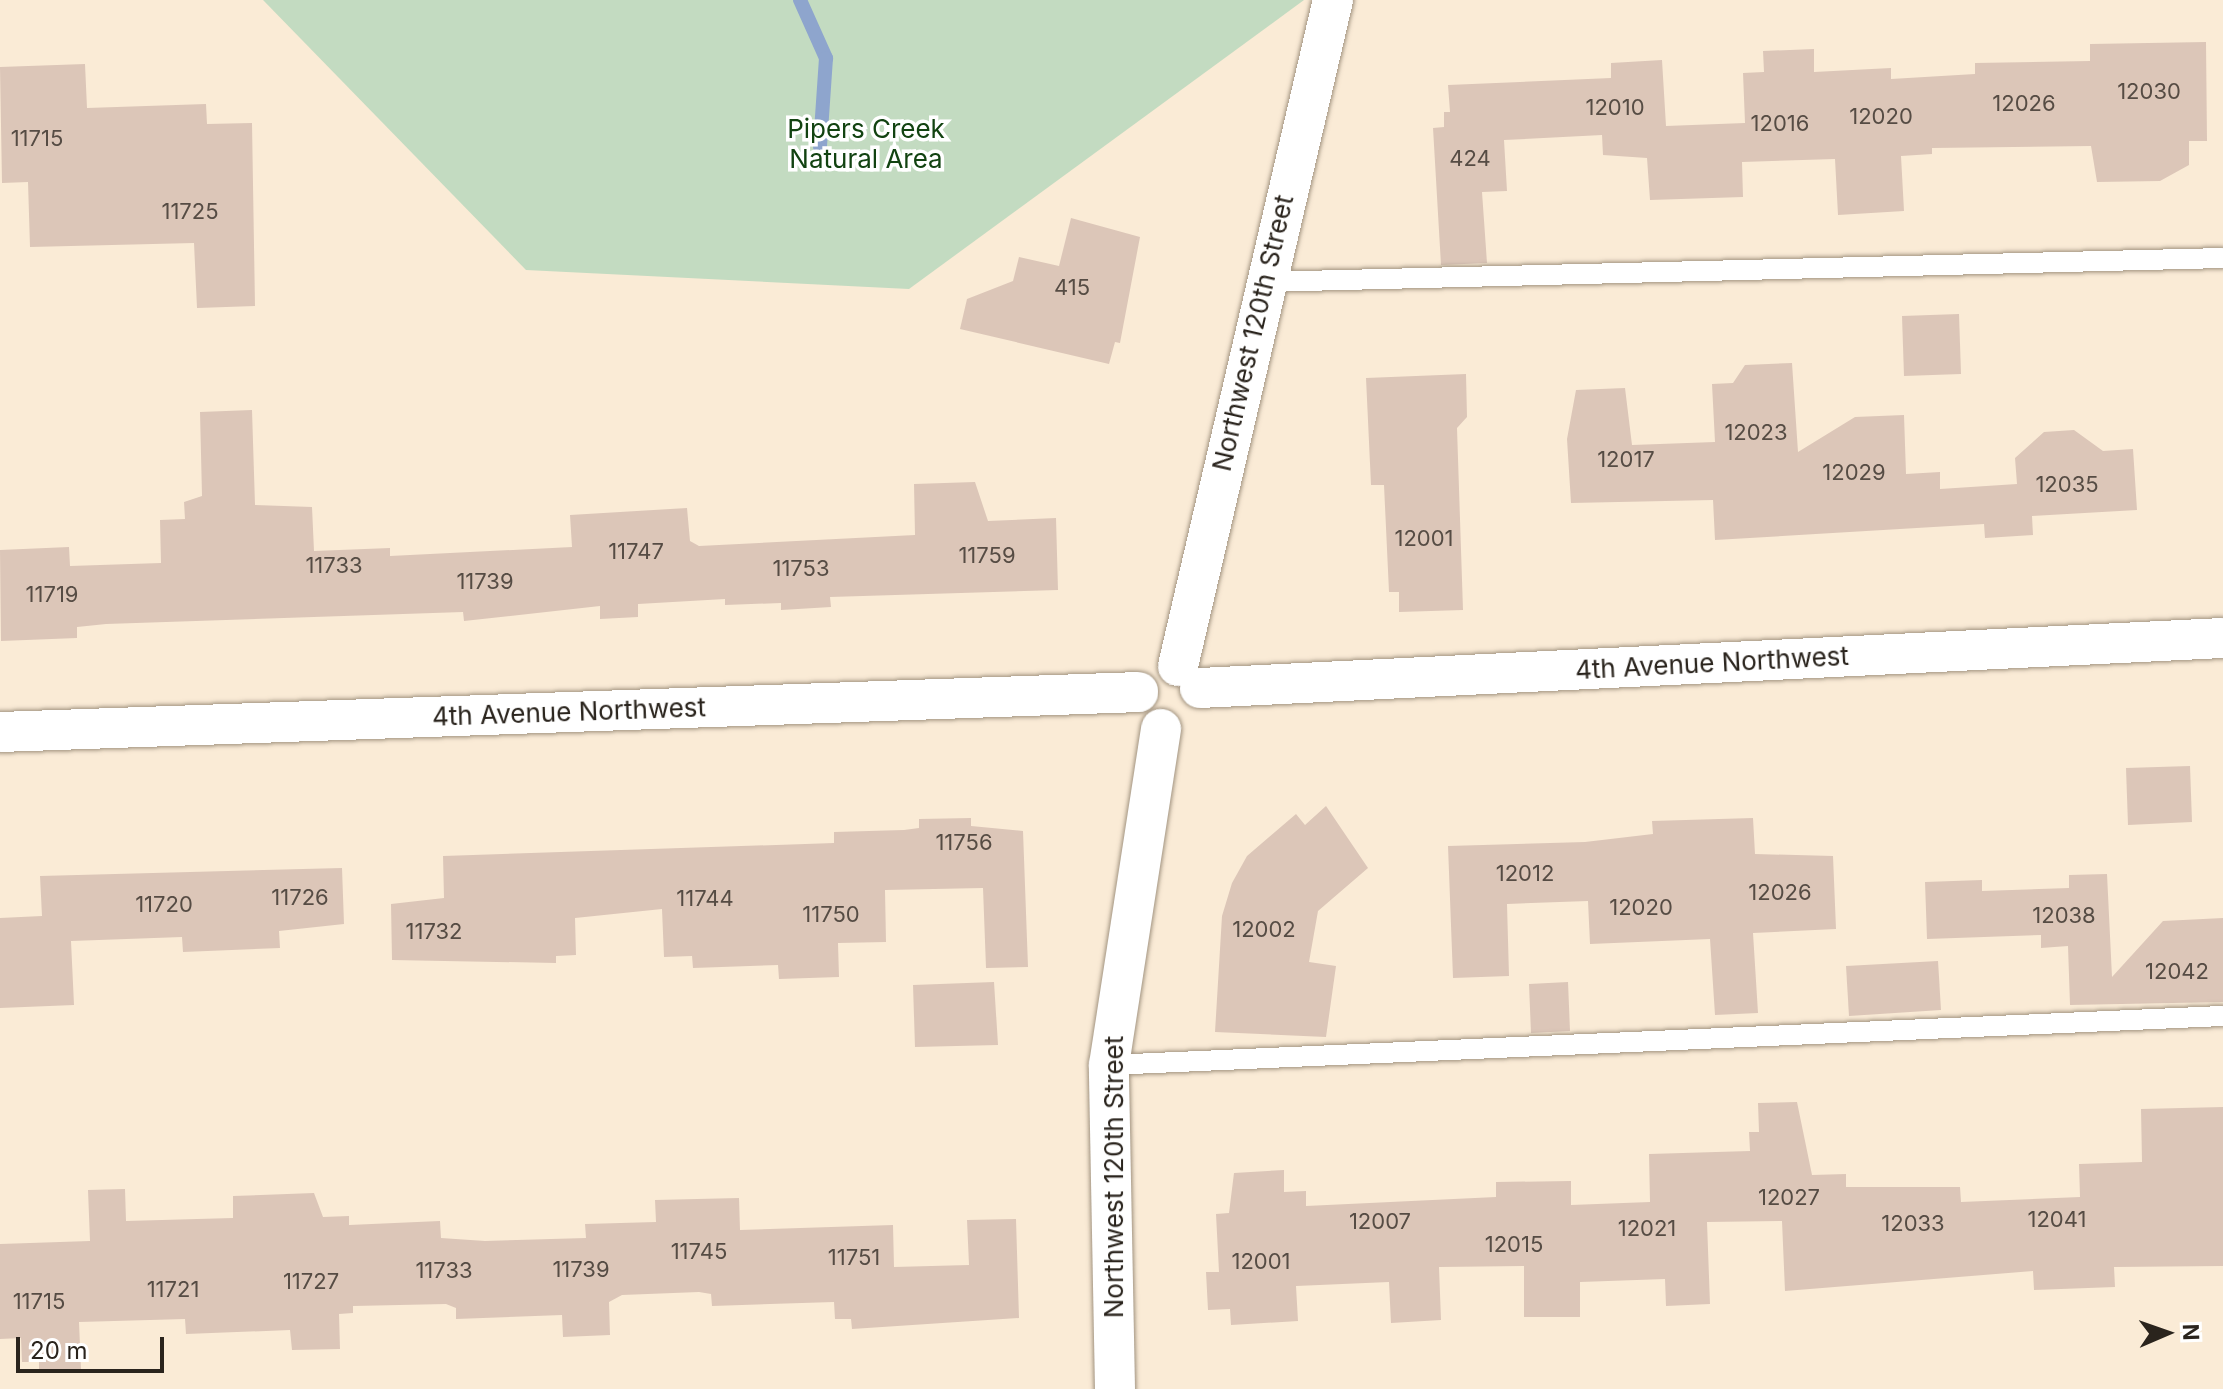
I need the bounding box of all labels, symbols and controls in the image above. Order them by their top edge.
house number: 12030 [2117,79,2181,105]
house number: 12026 [1992,91,2056,117]
house number: 12010 [1585,95,1645,121]
house number: 12020 [1849,104,1913,130]
house number: 12016 [1751,111,1809,137]
park label: Pipers Creek Natural Area [787,113,945,174]
house number: 11715 [11,126,63,152]
house number: 424 [1449,146,1491,172]
street label: Northwest 120th Street [1206,192,1300,474]
house number: 11725 [161,199,219,225]
house number: 415 [1054,275,1090,301]
house number: 12023 [1724,420,1788,446]
house number: 12017 [1597,447,1655,473]
house number: 12029 [1822,460,1886,486]
house number: 12035 [2035,472,2099,498]
house number: 12001 [1394,526,1454,552]
house number: 11747 [608,539,664,565]
house number: 11759 [958,543,1016,569]
house number: 11733 [305,553,363,579]
house number: 11753 [772,556,830,582]
house number: 11739 [456,569,514,595]
house number: 11719 [26,582,78,608]
street label: 4th Avenue Northwest [1574,640,1850,686]
street label: 4th Avenue Northwest [431,692,707,732]
house number: 11756 [935,830,993,856]
house number: 12012 [1496,861,1554,887]
house number: 12026 [1748,880,1812,906]
house number: 11726 [271,885,329,911]
house number: 11744 [676,886,734,912]
house number: 11720 [135,892,193,918]
house number: 12020 [1609,895,1673,921]
house number: 11750 [802,902,860,928]
house number: 12038 [2032,903,2096,929]
house number: 12002 [1232,917,1296,943]
house number: 11732 [406,919,462,945]
house number: 12042 [2145,959,2209,985]
street label: Northwest 120th Street [1098,1036,1130,1318]
house number: 12027 [1758,1185,1820,1211]
house number: 12041 [2028,1207,2086,1233]
house number: 12007 [1349,1209,1411,1235]
house number: 12033 [1881,1211,1945,1237]
house number: 12021 [1618,1216,1676,1242]
house number: 12015 [1485,1232,1543,1258]
house number: 11745 [671,1239,727,1265]
house number: 11751 [828,1245,880,1271]
house number: 12001 [1231,1249,1291,1275]
house number: 11739 [552,1257,610,1283]
house number: 11733 [415,1258,473,1284]
house number: 11727 [283,1269,339,1295]
house number: 11721 [147,1277,199,1303]
house number: 11715 [13,1289,65,1315]
north arrow [2127,1293,2207,1373]
scale bar [20,1321,168,1371]
text: N [2178,1323,2204,1341]
text: 20 m [30,1336,88,1365]

